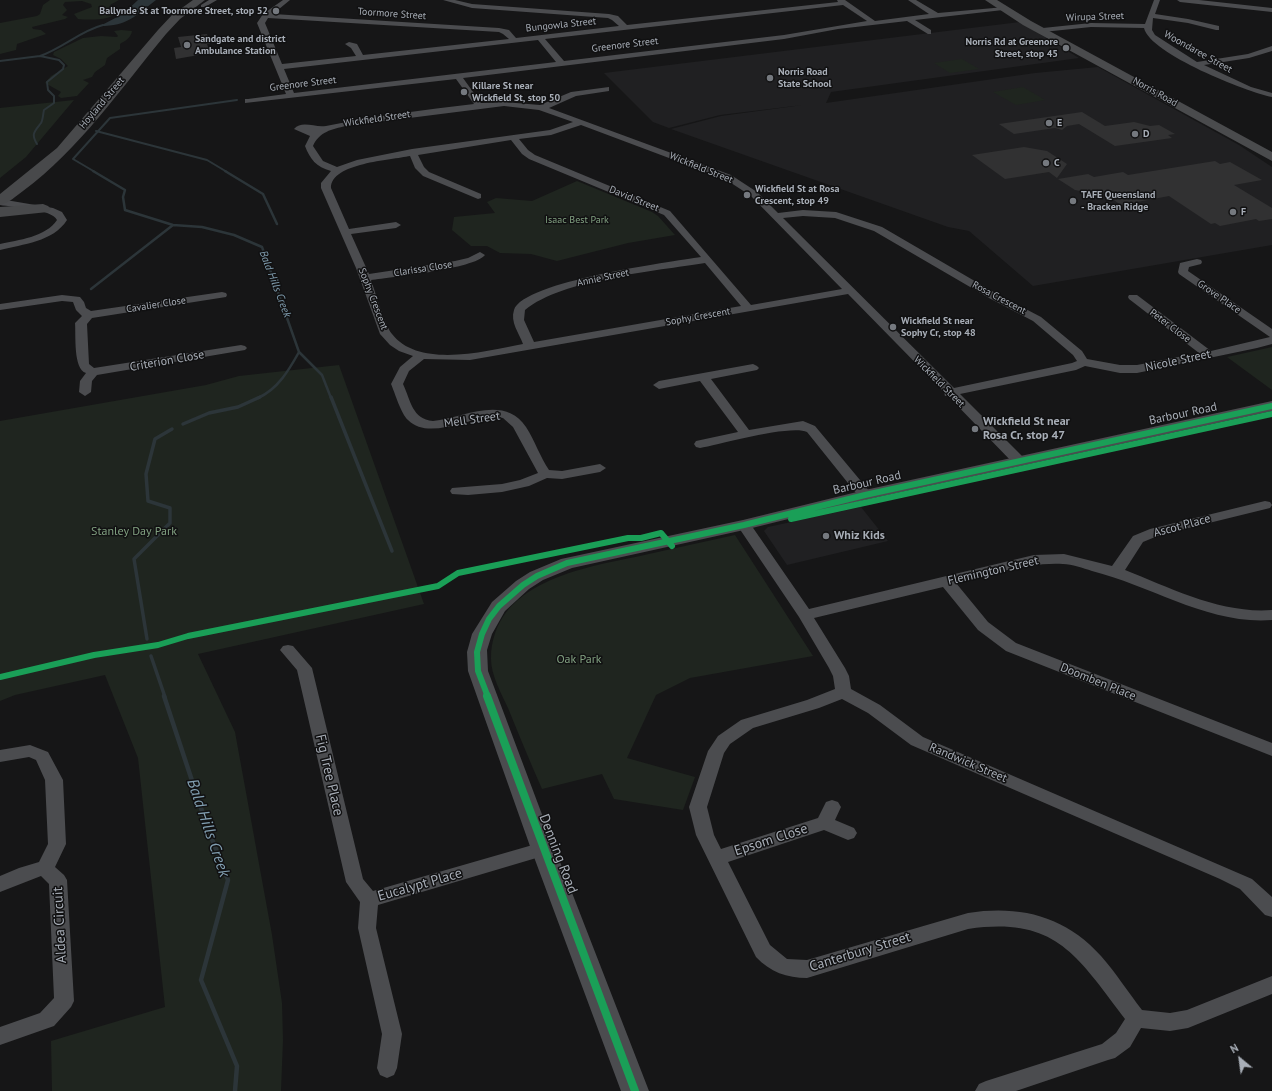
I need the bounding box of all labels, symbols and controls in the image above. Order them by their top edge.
place label: Ballynde St at Toormore Street, stop 52 [99,5,268,17]
marker: Ballynde St at Toormore Street, stop 52 [271,6,281,16]
street label: Toormore Street [357,6,427,22]
street label: Wirupa Street [1066,10,1124,24]
street label: Bungowla Street [525,15,597,35]
street label: Woondaree Street [1162,28,1234,76]
place label: Sandgate and district Ambulance Station [195,33,286,56]
street label: Greenore Street [591,35,659,55]
place label: Norris Rd at Greenore Street, stop 45 [966,36,1058,60]
marker: Sandgate and district Ambulance Station [182,40,192,50]
marker: Norris Rd at Greenore Street, stop 45 [1061,43,1071,53]
place label: Norris Road State School [778,66,832,90]
marker: Norris Road State School [765,73,775,83]
street label: Greenore Street [269,74,337,94]
street label: Hoyland Street [77,75,127,131]
street label: Norris Road [1130,75,1180,109]
place label: Killare St near Wickfield St, stop 50 [472,80,560,104]
marker: Killare St near Wickfield St, stop 50 [459,87,469,97]
street label: Wickfield Street [343,108,411,130]
place label: E [1057,117,1062,129]
marker: E [1044,118,1054,128]
place label: D [1143,128,1149,140]
marker: D [1130,129,1140,139]
street label: Wickfield Street [668,150,734,186]
place label: C [1054,157,1060,169]
marker: C [1041,158,1051,168]
place label: Wickfield St at Rosa Crescent, stop 49 [755,183,839,206]
street label: David Street [607,184,661,214]
place label: TAFE Queensland - Bracken Ridge [1081,189,1155,212]
marker: Wickfield St at Rosa Crescent, stop 49 [742,190,752,200]
marker: TAFE Queensland - Bracken Ridge [1068,196,1078,206]
place label: F [1241,206,1246,218]
marker: F [1228,207,1238,217]
park label: Isaac Best Park [545,214,609,226]
water label: Bald Hills Creek [256,249,294,319]
street label: Clarissa Close [393,258,453,280]
street label: Sophy Crescent [356,266,390,332]
street label: Annie Street [576,267,630,289]
street label: Grove Place [1195,278,1243,316]
street label: Rosa Crescent [970,279,1028,317]
street label: Cavalier Close [125,294,187,316]
street label: Sophy Crescent [665,305,731,329]
street label: Peter Close [1147,307,1193,345]
place label: Wickfield St near Sophy Cr, stop 48 [901,315,976,338]
marker: Wickfield St near Sophy Cr, stop 48 [888,322,898,332]
street label: Criterion Close [129,347,205,375]
street label: Nicole Street [1144,347,1212,375]
street label: Wickfield Street [911,354,967,410]
street label: Barbour Road [1148,400,1218,428]
street label: Mell Street [443,409,501,431]
place label: Wickfield St near Rosa Cr, stop 47 [983,415,1070,443]
marker: Wickfield St near Rosa Cr, stop 47 [970,424,980,434]
street label: Barbour Road [832,468,902,498]
street label: Ascot Place [1152,511,1212,541]
park label: Stanley Day Park [91,525,177,539]
place label: Whiz Kids [834,529,885,543]
marker: Whiz Kids [821,531,831,541]
street label: Flemington Street [946,554,1040,588]
park label: Oak Park [556,653,602,667]
street label: Doomben Place [1058,660,1138,704]
street label: Fig Tree Place [311,733,347,817]
street label: Randwick Street [927,740,1009,786]
water label: Bald Hills Creek [182,776,234,880]
street label: Denning Road [535,812,581,896]
street label: Epsom Close [732,820,810,860]
street label: Eucalypt Place [376,865,464,905]
street label: Aldea Circuit [50,886,70,964]
street label: Canterbury Street [807,929,913,975]
north arrow [1220,1039,1260,1079]
text: N [1228,1041,1241,1056]

